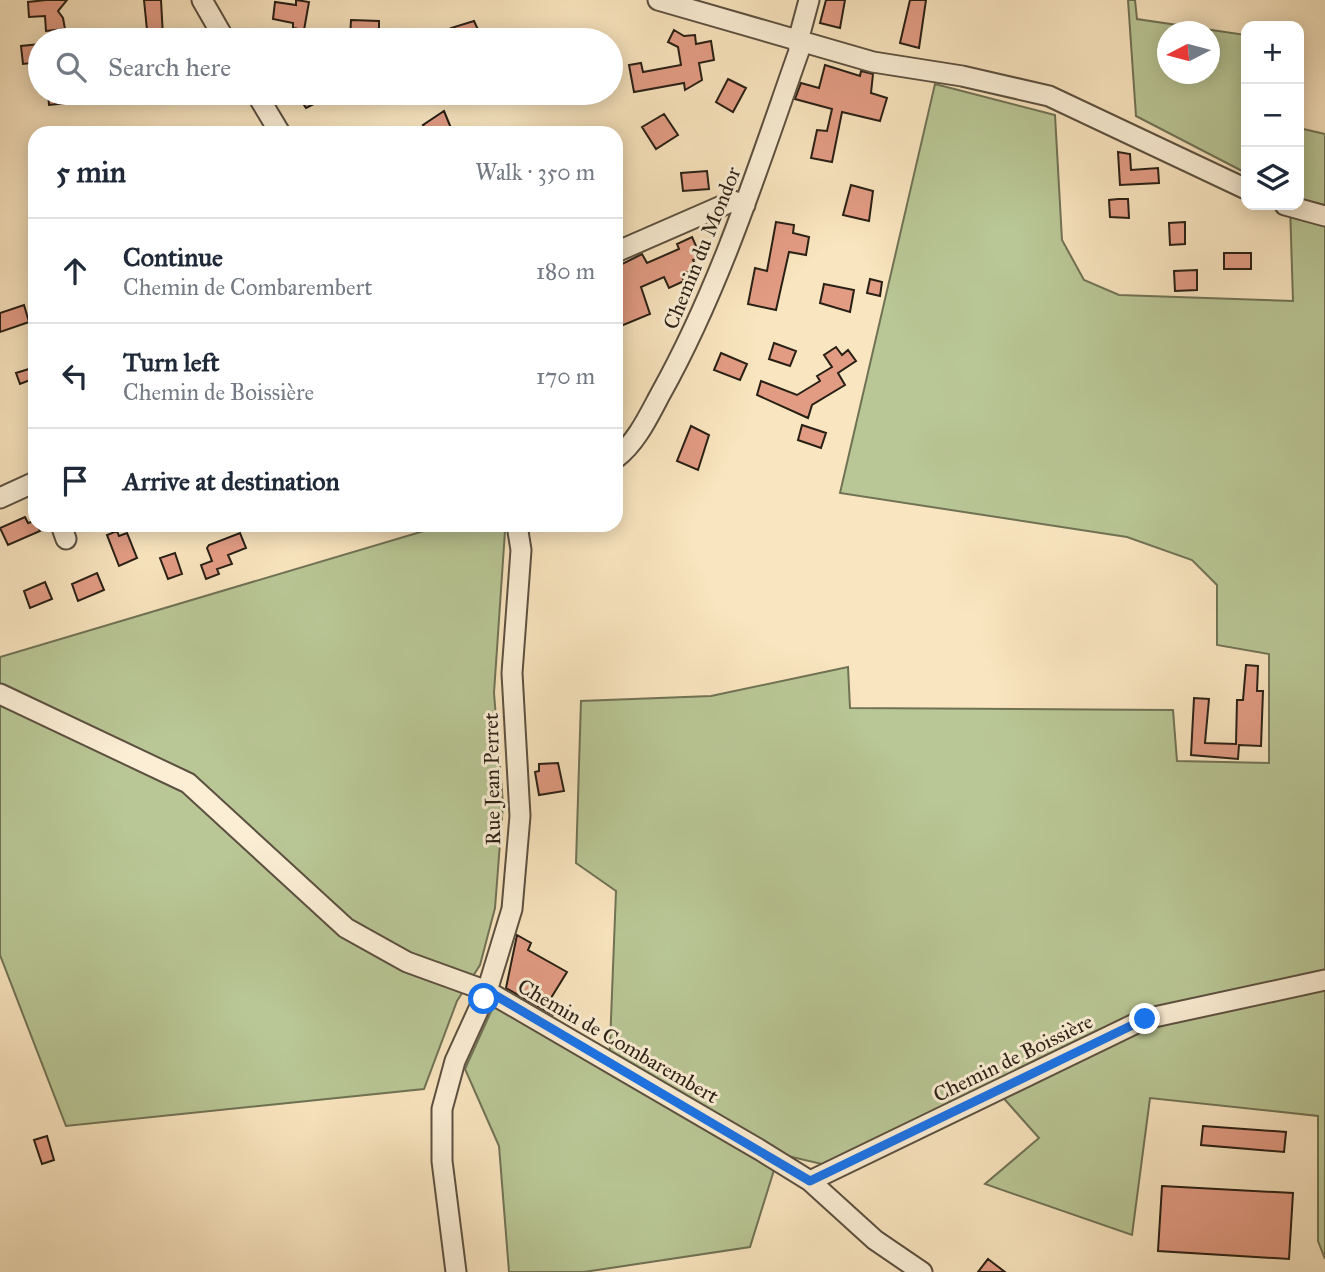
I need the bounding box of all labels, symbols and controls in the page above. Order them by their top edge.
north arrow [1157,21,1220,84]
map controls [1241,21,1304,210]
button: + [1241,21,1304,84]
search box [28,28,623,105]
icon: search [52,48,90,86]
text: Search here [108,51,231,83]
button: − [1241,84,1304,147]
button: layers [1241,147,1304,210]
text: 5 min [56,154,126,190]
text: Walk · 350 m [475,158,595,186]
street label: Chemin du Mondor [658,163,746,333]
text: Continue [123,241,223,273]
icon: ahead [56,252,94,290]
text: 180 m [536,257,595,285]
text: Chemin de Combarembert [123,273,372,301]
text: Turn left [123,346,219,378]
icon: left [56,357,94,395]
text: 170 m [536,362,595,390]
text: Chemin de Boissière [123,378,314,406]
icon: arrive [56,462,94,500]
text: Arrive at destination [123,465,340,497]
street label: Rue Jean Perret [478,712,506,846]
street label: Chemin de Combarembert [513,973,724,1109]
route start [468,983,499,1014]
route end [1129,1003,1160,1034]
street label: Chemin de Boissière [929,1008,1097,1108]

